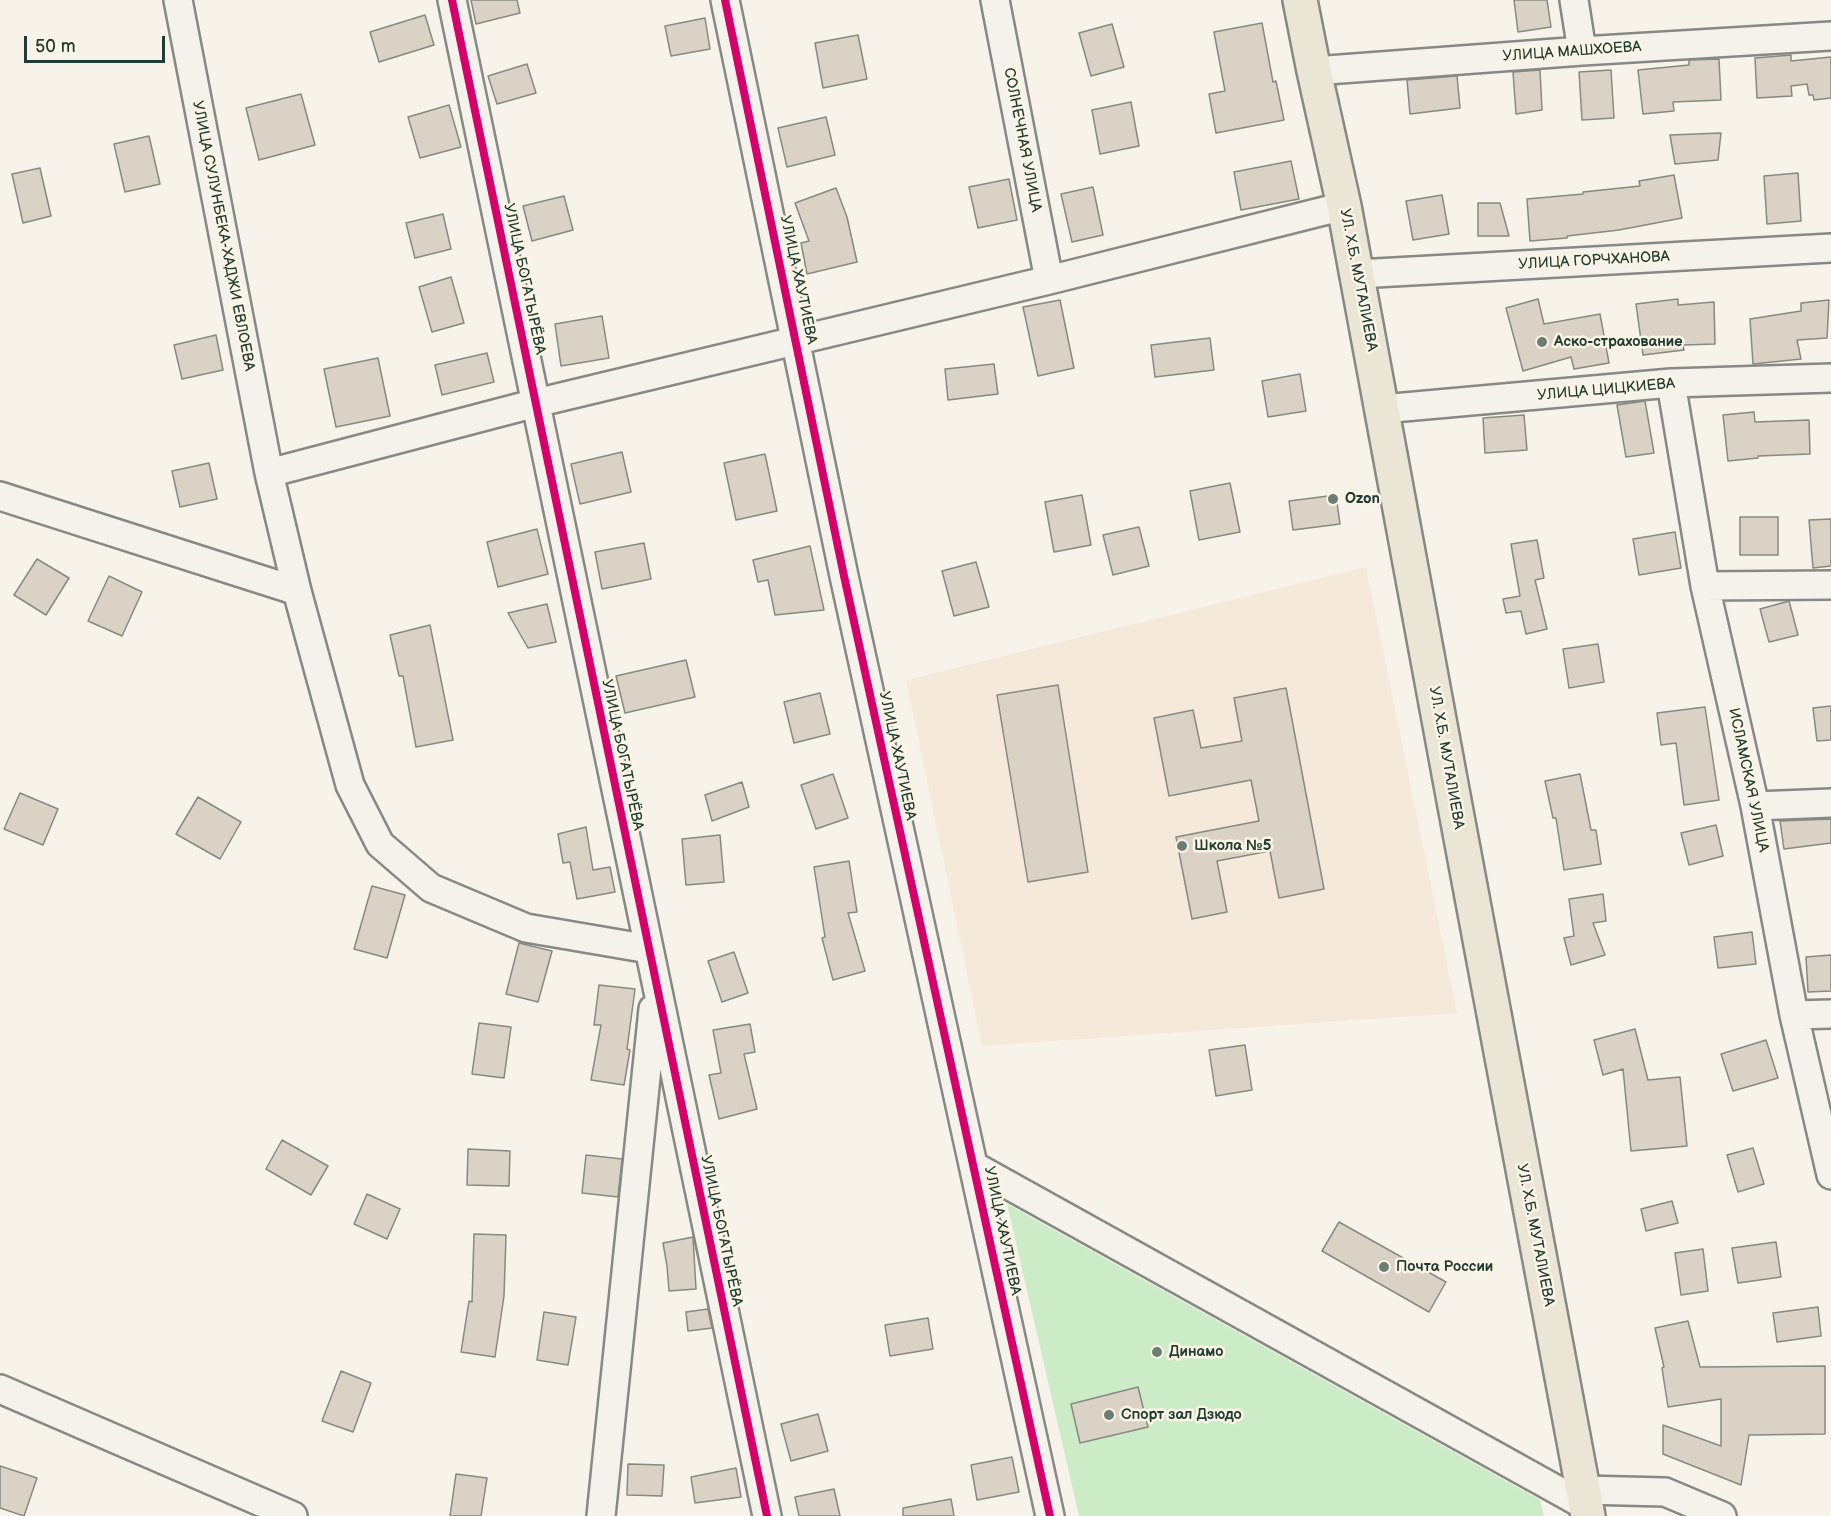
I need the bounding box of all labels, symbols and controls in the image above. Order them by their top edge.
scale bar [27,24,168,62]
text: 50 m [35,36,76,57]
street label: УЛИЦА МАШХОЕВА [1502,38,1642,66]
street label: СОЛНЕЧНАЯ УЛИЦА [999,66,1045,214]
street label: УЛИЦА СУЛУНБЕКА-ХАДЖИ ЕВЛОЕВА [188,99,258,373]
street label: УЛИЦА БОГАТЫРЁВА [499,202,549,356]
street label: УЛ. Х.Б. МУТАЛИЕВА [1335,207,1381,353]
street label: УЛИЦА ХАУТИЕВА [776,214,820,346]
street label: УЛИЦА ГОРЧХАНОВА [1518,248,1670,274]
place label: Аско-страхование [1554,333,1683,351]
marker: Аско-страхование [1535,335,1549,349]
street label: УЛИЦА ЦИЦКИЕВА [1536,375,1676,405]
place label: Ozon [1345,490,1380,508]
marker: Ozon [1326,492,1340,506]
street label: УЛИЦА БОГАТЫРЁВА [597,678,647,832]
street label: УЛ. Х.Б. МУТАЛИЕВА [1425,685,1467,831]
street label: УЛИЦА ХАУТИЕВА [875,690,919,822]
street label: ИСЛАМСКАЯ УЛИЦА [1724,706,1772,854]
place label: Школа №5 [1194,837,1271,855]
marker: Школа №5 [1175,839,1189,853]
street label: УЛИЦА БОГАТЫРЁВА [696,1154,746,1308]
street label: УЛ. Х.Б. МУТАЛИЕВА [1512,1162,1558,1308]
street label: УЛИЦА ХАУТИЕВА [980,1165,1024,1297]
place label: Почта России [1396,1258,1493,1276]
marker: Почта России [1377,1260,1391,1274]
place label: Динамо [1169,1343,1224,1361]
marker: Динамо [1150,1345,1164,1359]
place label: Спорт зал Дзюдо [1121,1406,1242,1424]
marker: Спорт зал Дзюдо [1102,1408,1116,1422]

